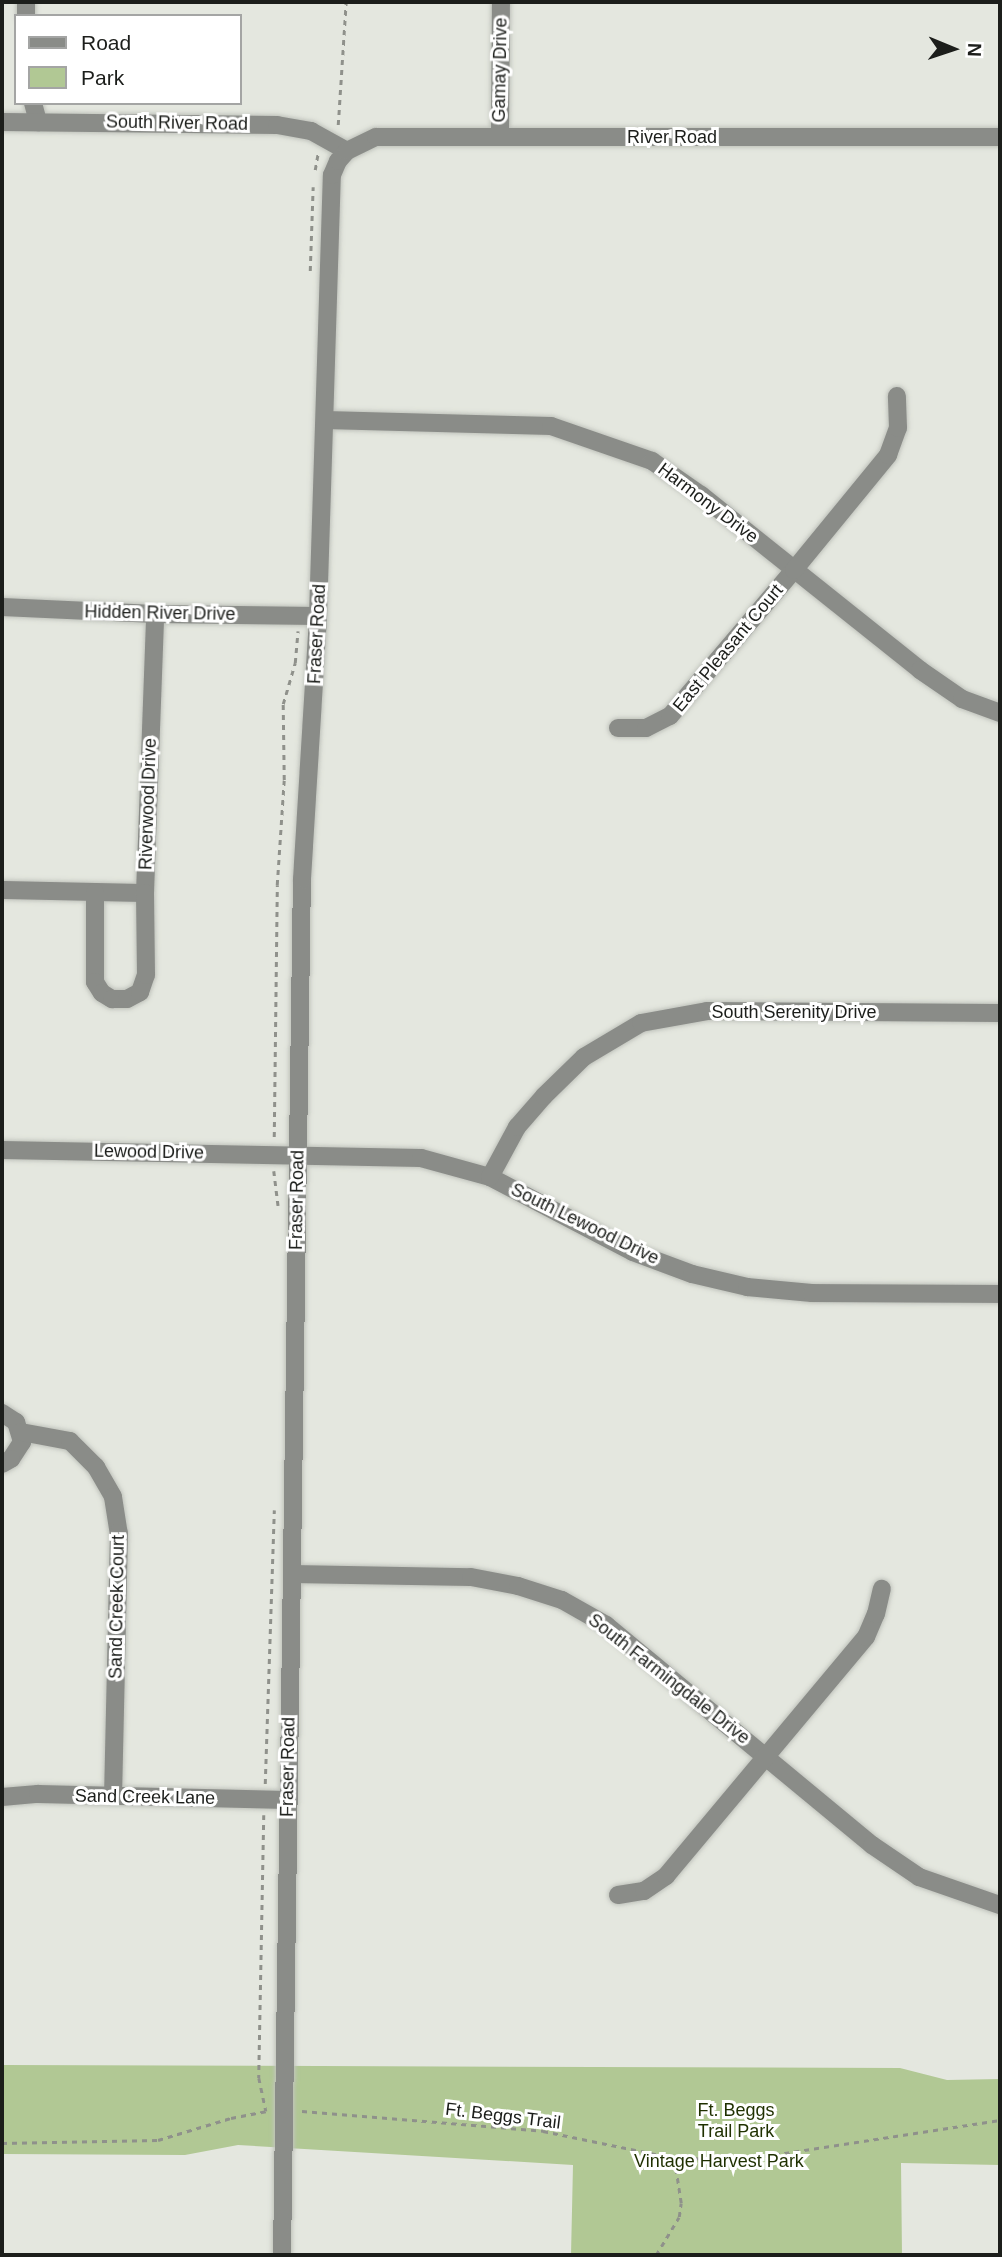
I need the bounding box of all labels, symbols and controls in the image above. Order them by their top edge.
legend [14,14,242,105]
north arrow [918,14,988,84]
street label: Gamay Drive [488,17,512,123]
text: Road [81,31,131,54]
text: N [964,43,985,57]
text: Park [81,66,124,89]
street label: South River Road [106,111,248,135]
street label: River Road [627,126,717,148]
street label: Harmony Drive [654,458,762,548]
street label: East Pleasant Court [668,580,788,716]
street label: Fraser Road [304,583,330,685]
street label: Hidden River Drive [84,601,236,625]
street label: Riverwood Drive [135,738,161,870]
street label: South Serenity Drive [711,1001,877,1023]
street label: Lewood Drive [94,1140,204,1164]
street label: Fraser Road [285,1150,309,1250]
street label: South Lewood Drive [507,1179,663,1269]
street label: Sand Creek Court [105,1535,129,1679]
street label: South Farmingdale Drive [584,1609,754,1749]
street label: Fraser Road [276,1717,300,1817]
street label: Sand Creek Lane [75,1785,215,1809]
street label: Ft. Beggs Trail [444,2098,562,2134]
park label: Ft. Beggs Trail Park [697,2100,775,2142]
park label: Vintage Harvest Park [634,2150,804,2172]

